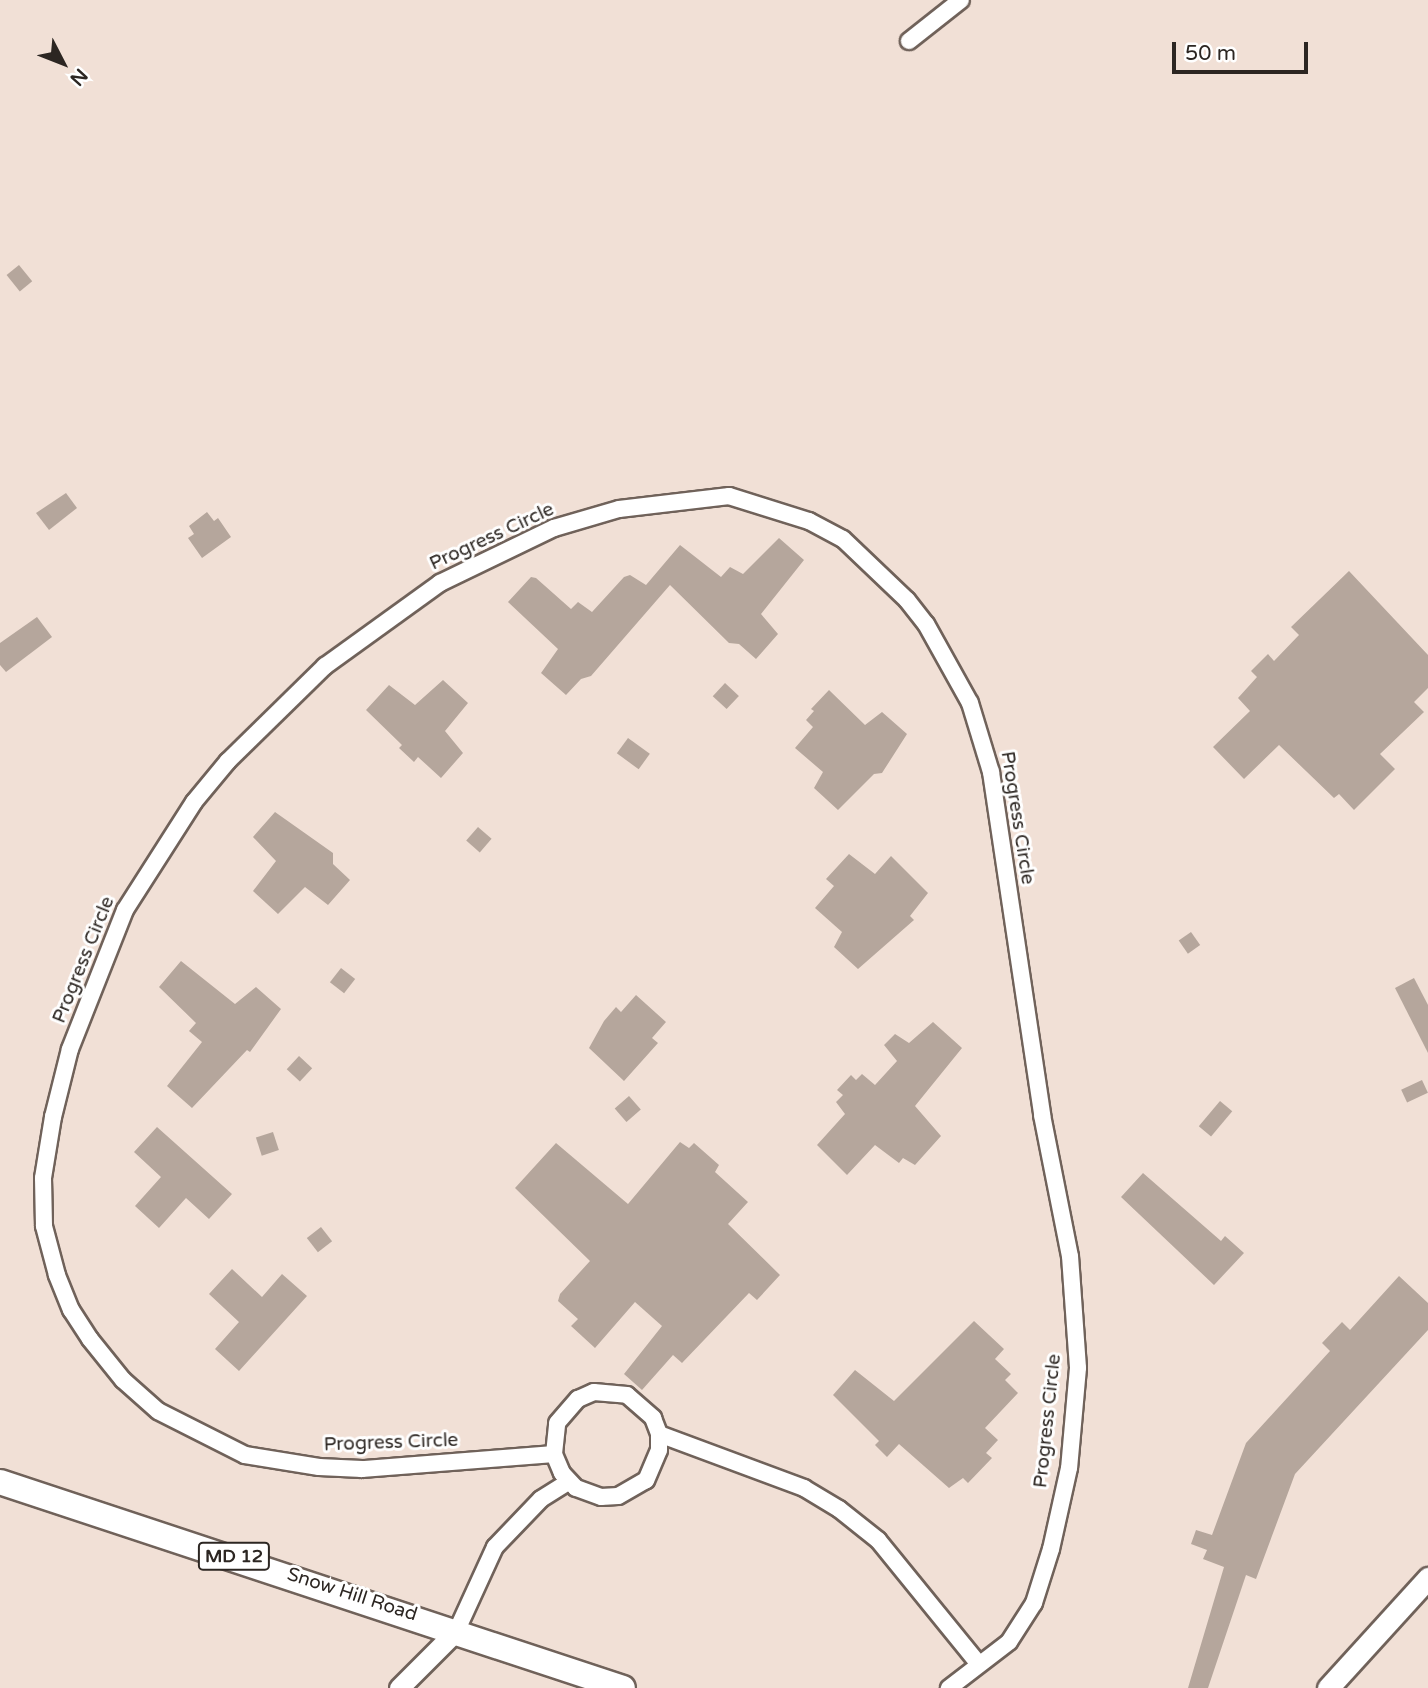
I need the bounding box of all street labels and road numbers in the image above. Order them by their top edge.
street label: Progress Circle [426,498,558,576]
street label: Progress Circle [995,750,1039,886]
street label: Progress Circle [48,893,120,1027]
street label: Progress Circle [1030,1353,1066,1489]
street label: Progress Circle [323,1429,459,1457]
road number: MD 12 [197,1541,271,1570]
street label: Snow Hill Road [284,1563,420,1627]

